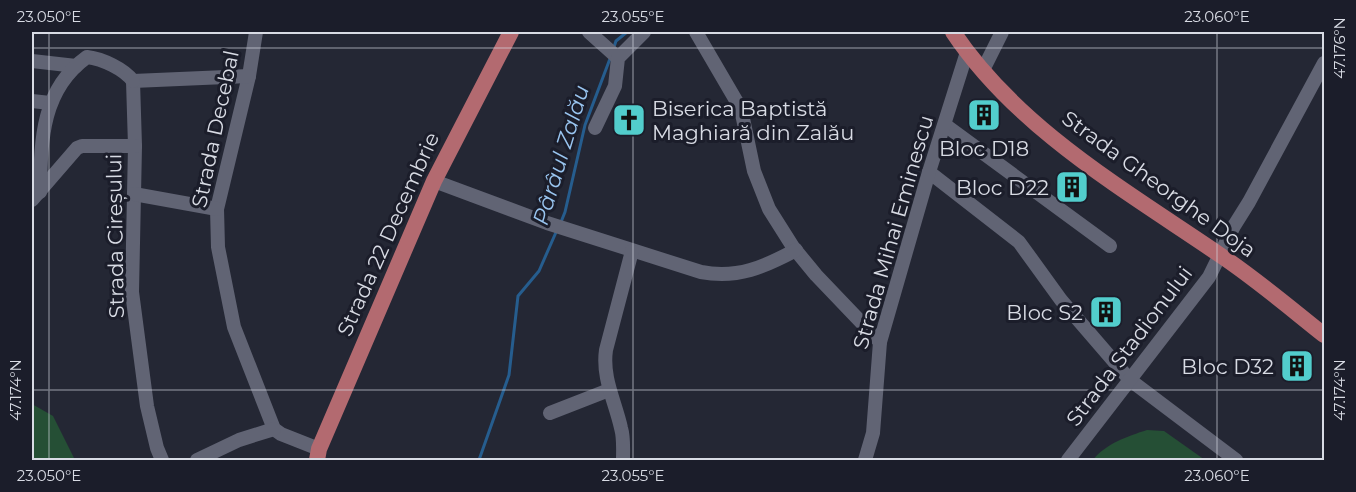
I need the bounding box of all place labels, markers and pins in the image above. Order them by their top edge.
place label: Biserica Baptistă Maghiară din Zalău [652,96,854,145]
building icon: Bloc D18 [966,97,1002,133]
church icon: Biserica Baptistă Maghiară din Zalău [611,102,647,138]
place label: Bloc D18 [939,136,1029,161]
building icon: Bloc D22 [1054,169,1090,205]
place label: Bloc D22 [956,175,1049,200]
building icon: Bloc S2 [1088,294,1124,330]
place label: Bloc S2 [1006,300,1083,325]
building icon: Bloc D32 [1279,348,1315,384]
place label: Bloc D32 [1181,354,1274,379]

